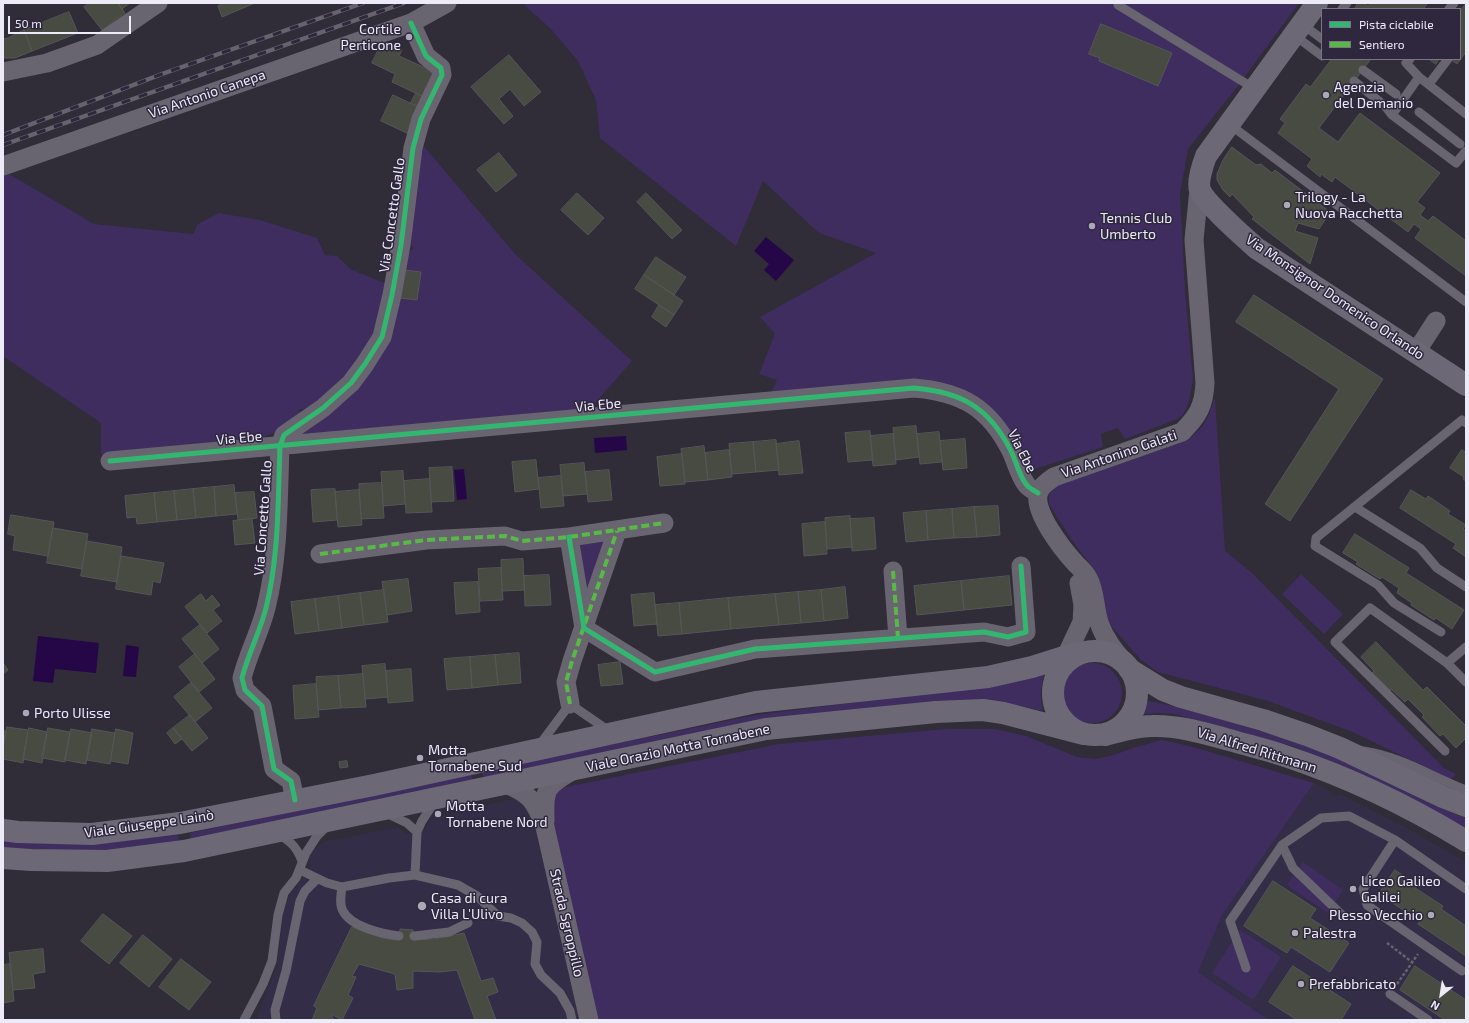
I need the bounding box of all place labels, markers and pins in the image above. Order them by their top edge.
place label: Cortile Perticone [341,21,401,54]
marker: Cortile Perticone [404,32,414,42]
place label: Agenzia del Demanio [1334,79,1413,112]
marker: Agenzia del Demanio [1321,90,1331,100]
place label: Trilogy - La Nuova Racchetta [1295,189,1403,222]
marker: Trilogy - La Nuova Racchetta [1282,200,1292,210]
place label: Tennis Club Umberto [1100,210,1172,242]
marker: Tennis Club Umberto [1087,221,1097,231]
place label: Porto Ulisse [34,705,111,721]
marker: Porto Ulisse [21,708,31,718]
place label: Motta Tornabene Sud [428,742,522,774]
marker: Motta Tornabene Sud [415,753,425,763]
place label: Motta Tornabene Nord [446,798,548,830]
marker: Motta Tornabene Nord [433,809,443,819]
place label: Liceo Galileo Galilei [1361,873,1441,906]
marker: Liceo Galileo Galilei [1348,884,1358,894]
place label: Casa di cura Villa L'Ulivo [431,890,507,922]
marker: Casa di cura Villa L'Ulivo [416,900,428,912]
place label: Plesso Vecchio [1329,907,1423,923]
marker: Plesso Vecchio [1426,910,1436,920]
place label: Palestra [1303,925,1356,941]
marker: Palestra [1290,928,1300,938]
place label: Prefabbricato [1309,976,1396,992]
marker: Prefabbricato [1296,979,1306,989]

